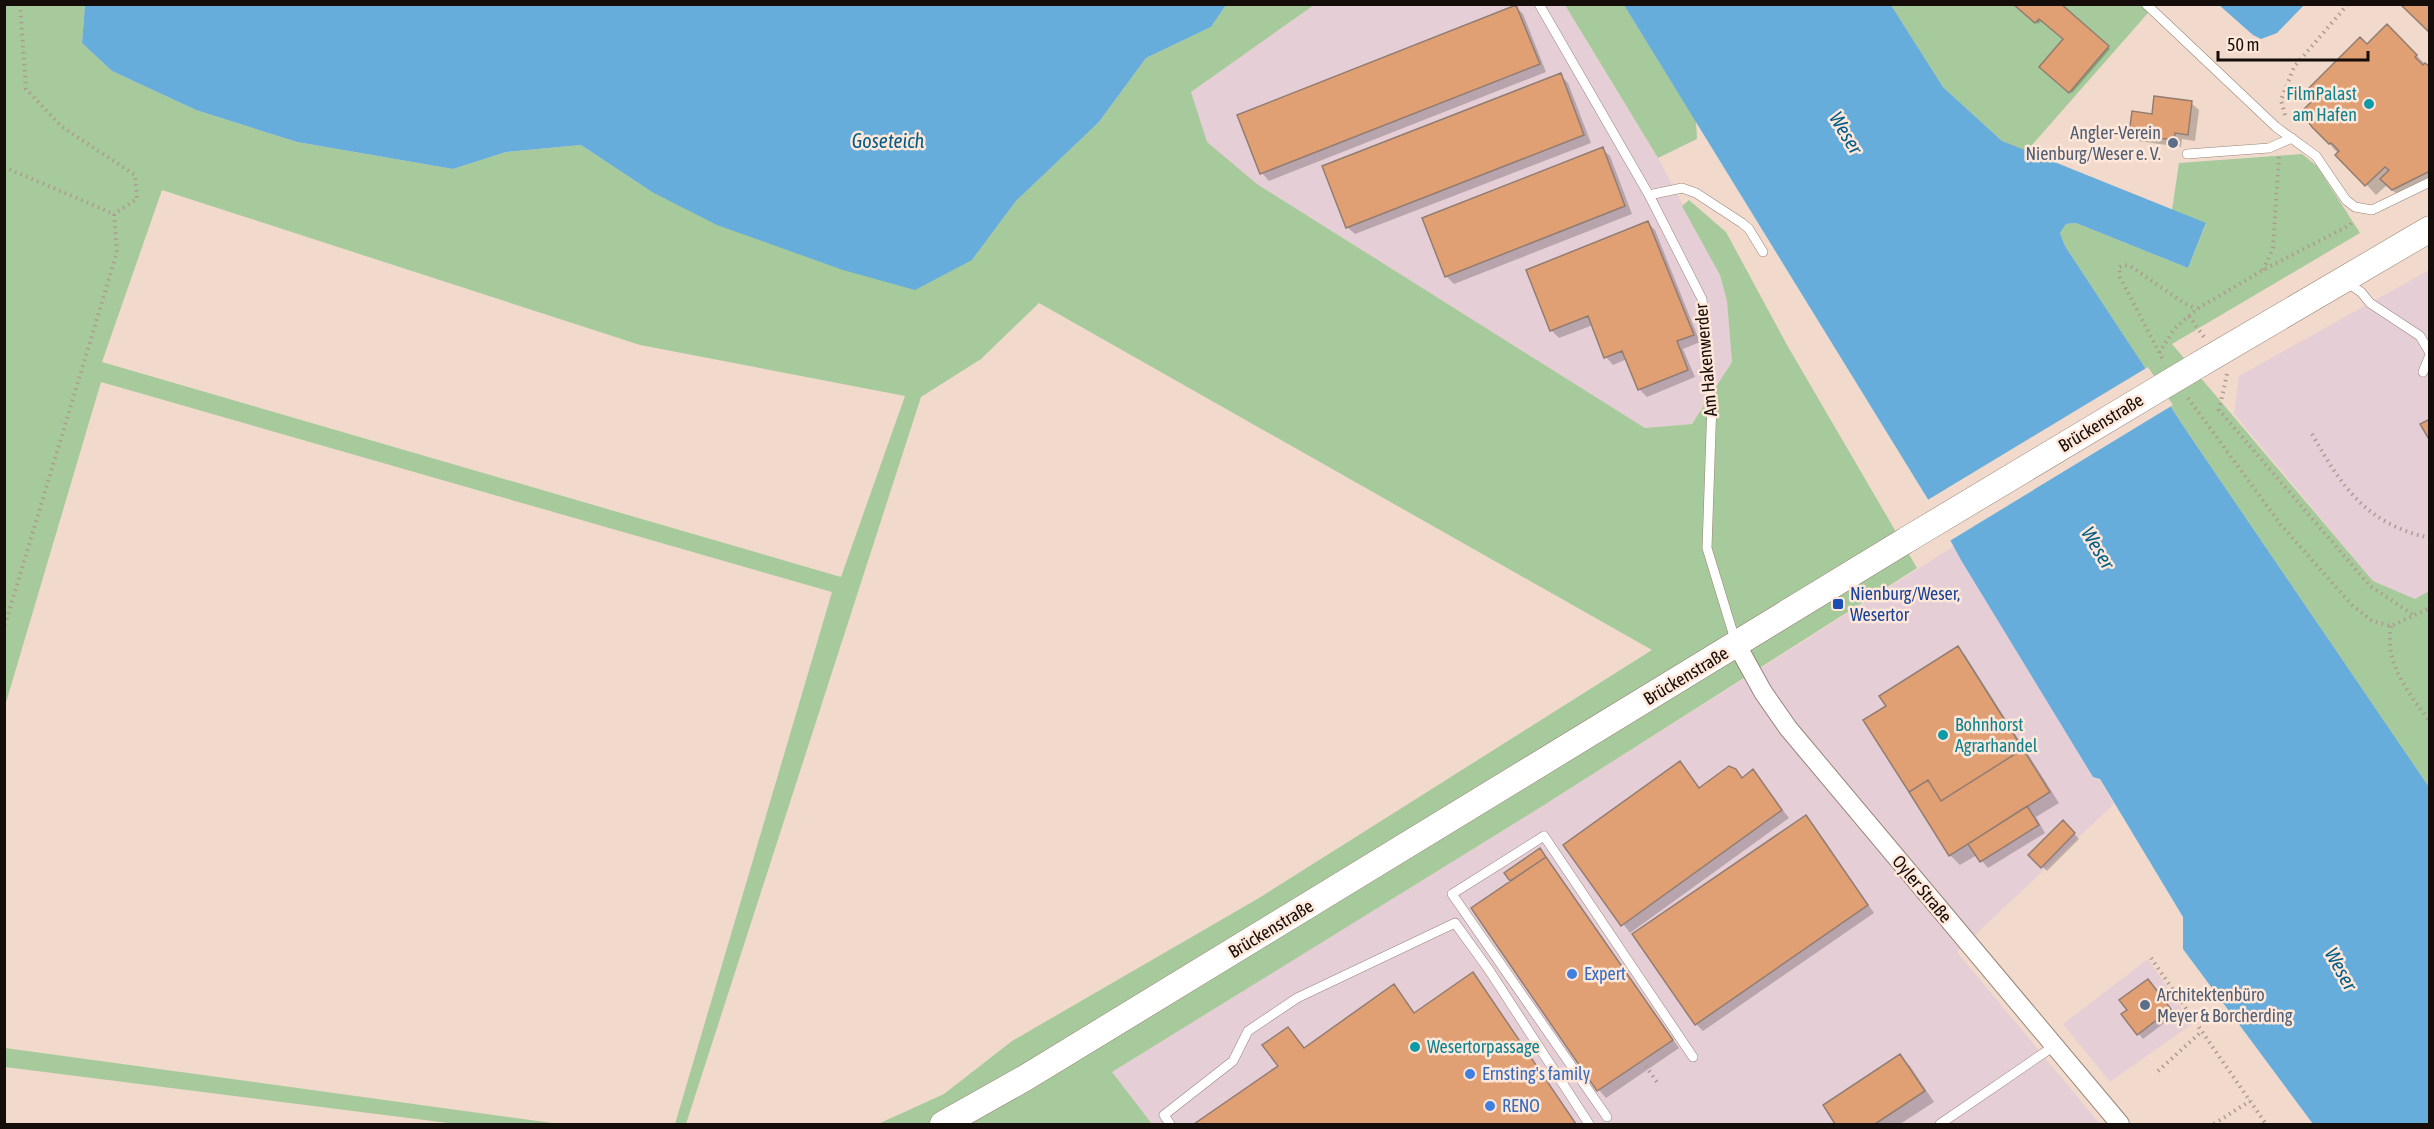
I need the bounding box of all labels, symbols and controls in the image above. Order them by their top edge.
scale bar [2218,24,2368,62]
text: 50 m [2227,34,2259,55]
place label: FilmPalast am Hafen [2286,83,2357,125]
marker: FilmPalast am Hafen [2362,97,2376,111]
water label: Weser [1825,108,1868,159]
place label: Angler-Verein Nienburg/Weser e. V. [2025,122,2161,164]
water label: Goseteich [852,129,925,152]
marker: Angler-Verein Nienburg/Weser e. V. [2166,136,2180,150]
street label: Am Hakenwerder [1690,302,1721,418]
street label: Brückenstraße [2055,389,2147,456]
water label: Weser [2077,523,2120,574]
place label: Nienburg/Weser, Wesertor [1850,583,1960,625]
marker: Nienburg/Weser, Wesertor [1831,597,1845,611]
street label: Brückenstraße [1640,642,1732,709]
place label: Bohnhorst Agrarhandel [1955,714,2038,756]
marker: Bohnhorst Agrarhandel [1936,728,1950,742]
street label: Oyler Straße [1888,851,1957,927]
street label: Brückenstraße [1225,895,1317,962]
water label: Weser [2320,943,2363,995]
place label: Expert [1584,963,1626,984]
marker: Expert [1565,967,1579,981]
place label: Architektenbüro Meyer & Borcherding [2157,984,2293,1026]
marker: Architektenbüro Meyer & Borcherding [2138,998,2152,1012]
place label: Wesertorpassage [1427,1036,1540,1057]
marker: Wesertorpassage [1408,1040,1422,1054]
place label: Ernsting's family [1482,1063,1590,1084]
marker: Ernsting's family [1463,1067,1477,1081]
place label: RENO [1502,1095,1540,1116]
marker: RENO [1483,1099,1497,1113]

